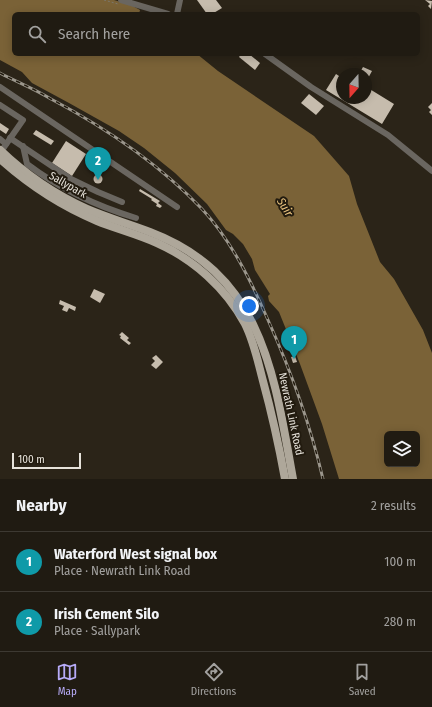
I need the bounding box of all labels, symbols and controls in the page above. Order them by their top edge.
search box [12,12,420,56]
icon: search [26,23,48,45]
text: Search here [58,25,130,43]
north arrow [336,68,372,104]
pin: 2 [85,147,111,180]
street label: Sallypark [47,169,90,201]
water label: Suir [273,194,296,220]
your location [239,296,259,316]
pin: 1 [281,326,307,359]
street label: Newrath Link Road [276,371,306,457]
map controls [384,431,420,467]
button: layers [384,431,420,467]
scale bar [12,451,81,470]
text: 100 m [18,453,45,466]
text: Nearby [16,495,67,516]
text: 2 results [371,498,416,513]
text: Waterford West signal box [54,545,217,563]
text: 1 [26,554,32,569]
text: 100 m [384,554,416,569]
text: Place · Newrath Link Road [54,563,190,578]
text: Irish Cement Silo [54,605,159,623]
text: 2 [26,614,32,629]
text: 280 m [384,614,416,629]
text: Place · Sallypark [54,623,140,638]
tab: Map [56,661,78,698]
tab: Directions [191,661,236,698]
tab: Saved [349,661,376,698]

